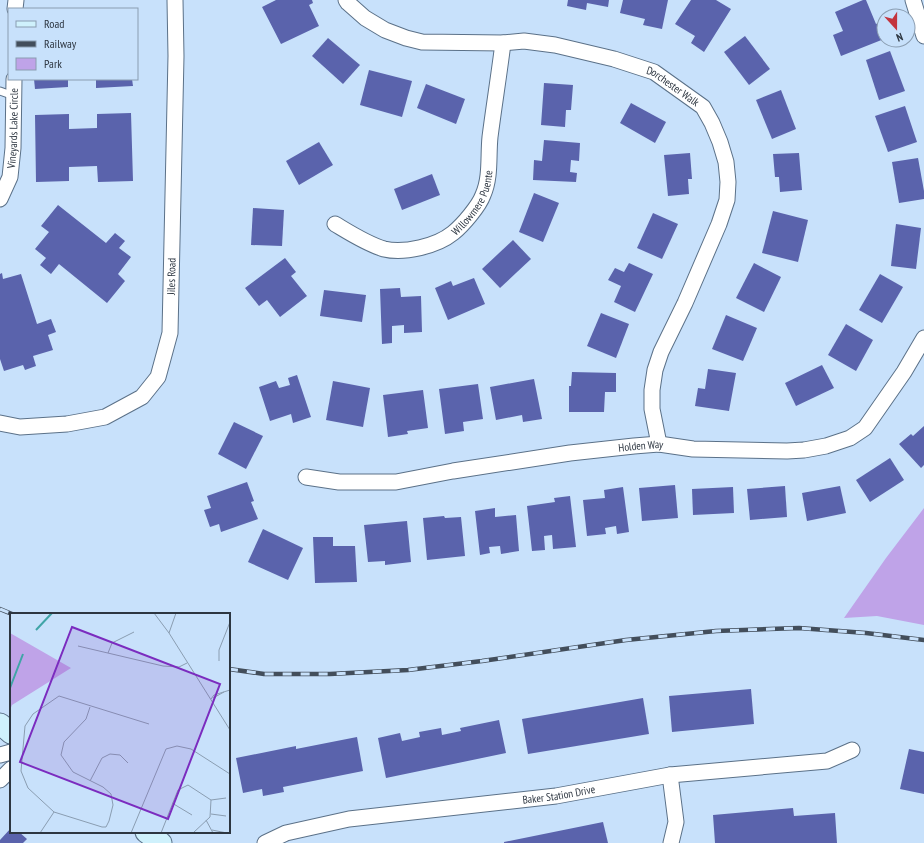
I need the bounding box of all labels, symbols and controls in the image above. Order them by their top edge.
legend [8,8,138,80]
north arrow [876,8,916,48]
text: Road [44,16,64,31]
text: N [894,30,905,45]
text: Railway [44,36,77,51]
text: Park [44,56,62,71]
street label: Dorchester Walk [645,63,703,110]
street label: Vineyards Lake Circle [4,88,21,170]
street label: Willowmere Puente [448,169,496,238]
street label: Jiles Road [164,258,179,296]
street label: Holden Way [618,437,665,455]
inset map [10,613,230,833]
street label: Baker Station Drive [522,782,597,807]

